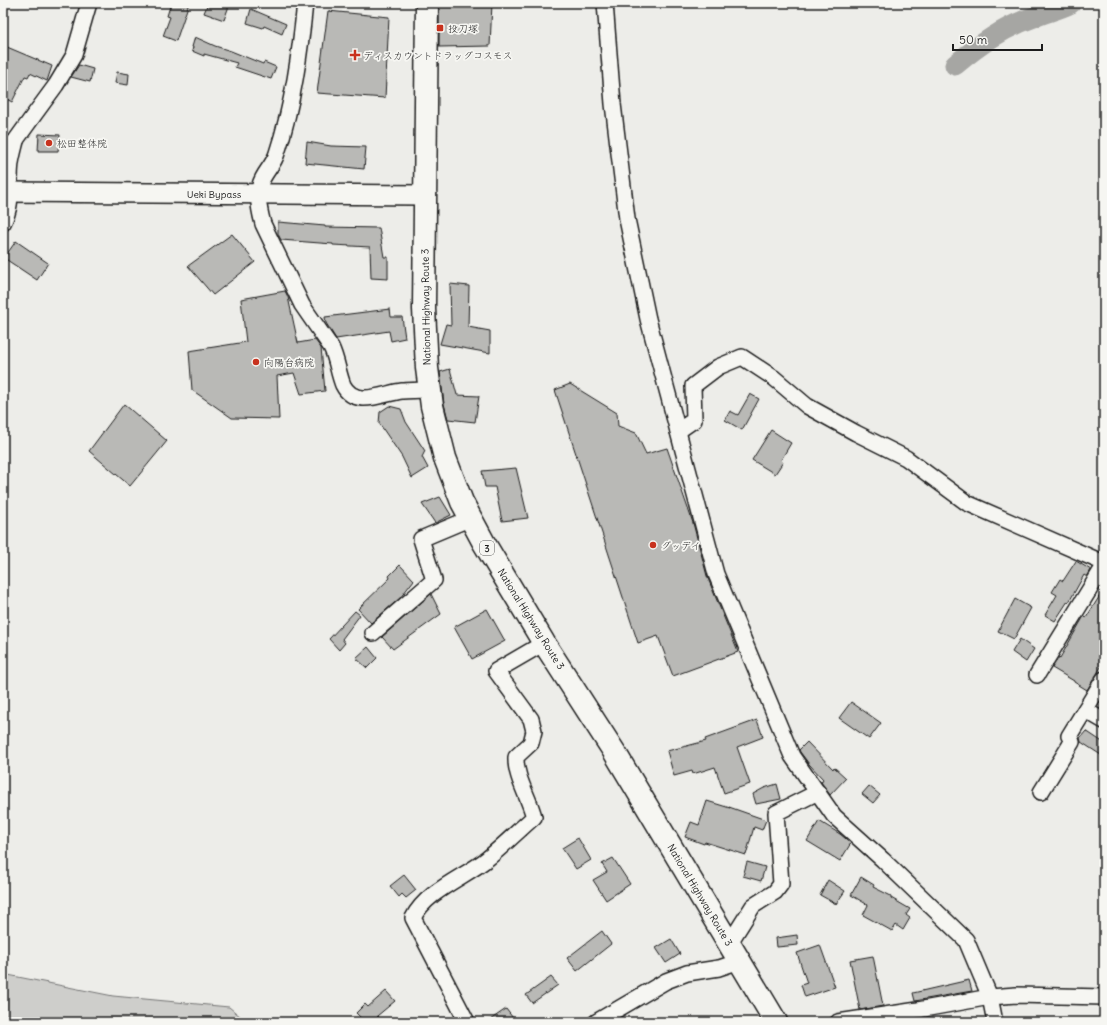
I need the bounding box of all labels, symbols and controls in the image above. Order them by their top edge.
place label: 投刀塚 [448,22,478,35]
marker: 投刀塚 [435,23,445,33]
scale bar [953,26,1042,52]
text: 50 m [959,32,988,47]
place label: ディスカウントドラッグコスモス [363,49,512,62]
marker: ディスカウントドラッグコスモス [350,50,360,60]
place label: 松田整体院 [57,137,107,150]
marker: 松田整体院 [44,138,54,148]
street label: Ueki Bypass [187,188,242,201]
street label: National Highway Route 3 [418,248,434,365]
place label: 向陽台病院 [264,356,314,369]
marker: 向陽台病院 [251,357,261,367]
place label: グッデイ [661,539,701,552]
marker: グッデイ [648,540,658,550]
road number: 3 [480,541,494,555]
street label: National Highway Route 3 [495,566,568,672]
street label: National Highway Route 3 [664,842,736,949]

